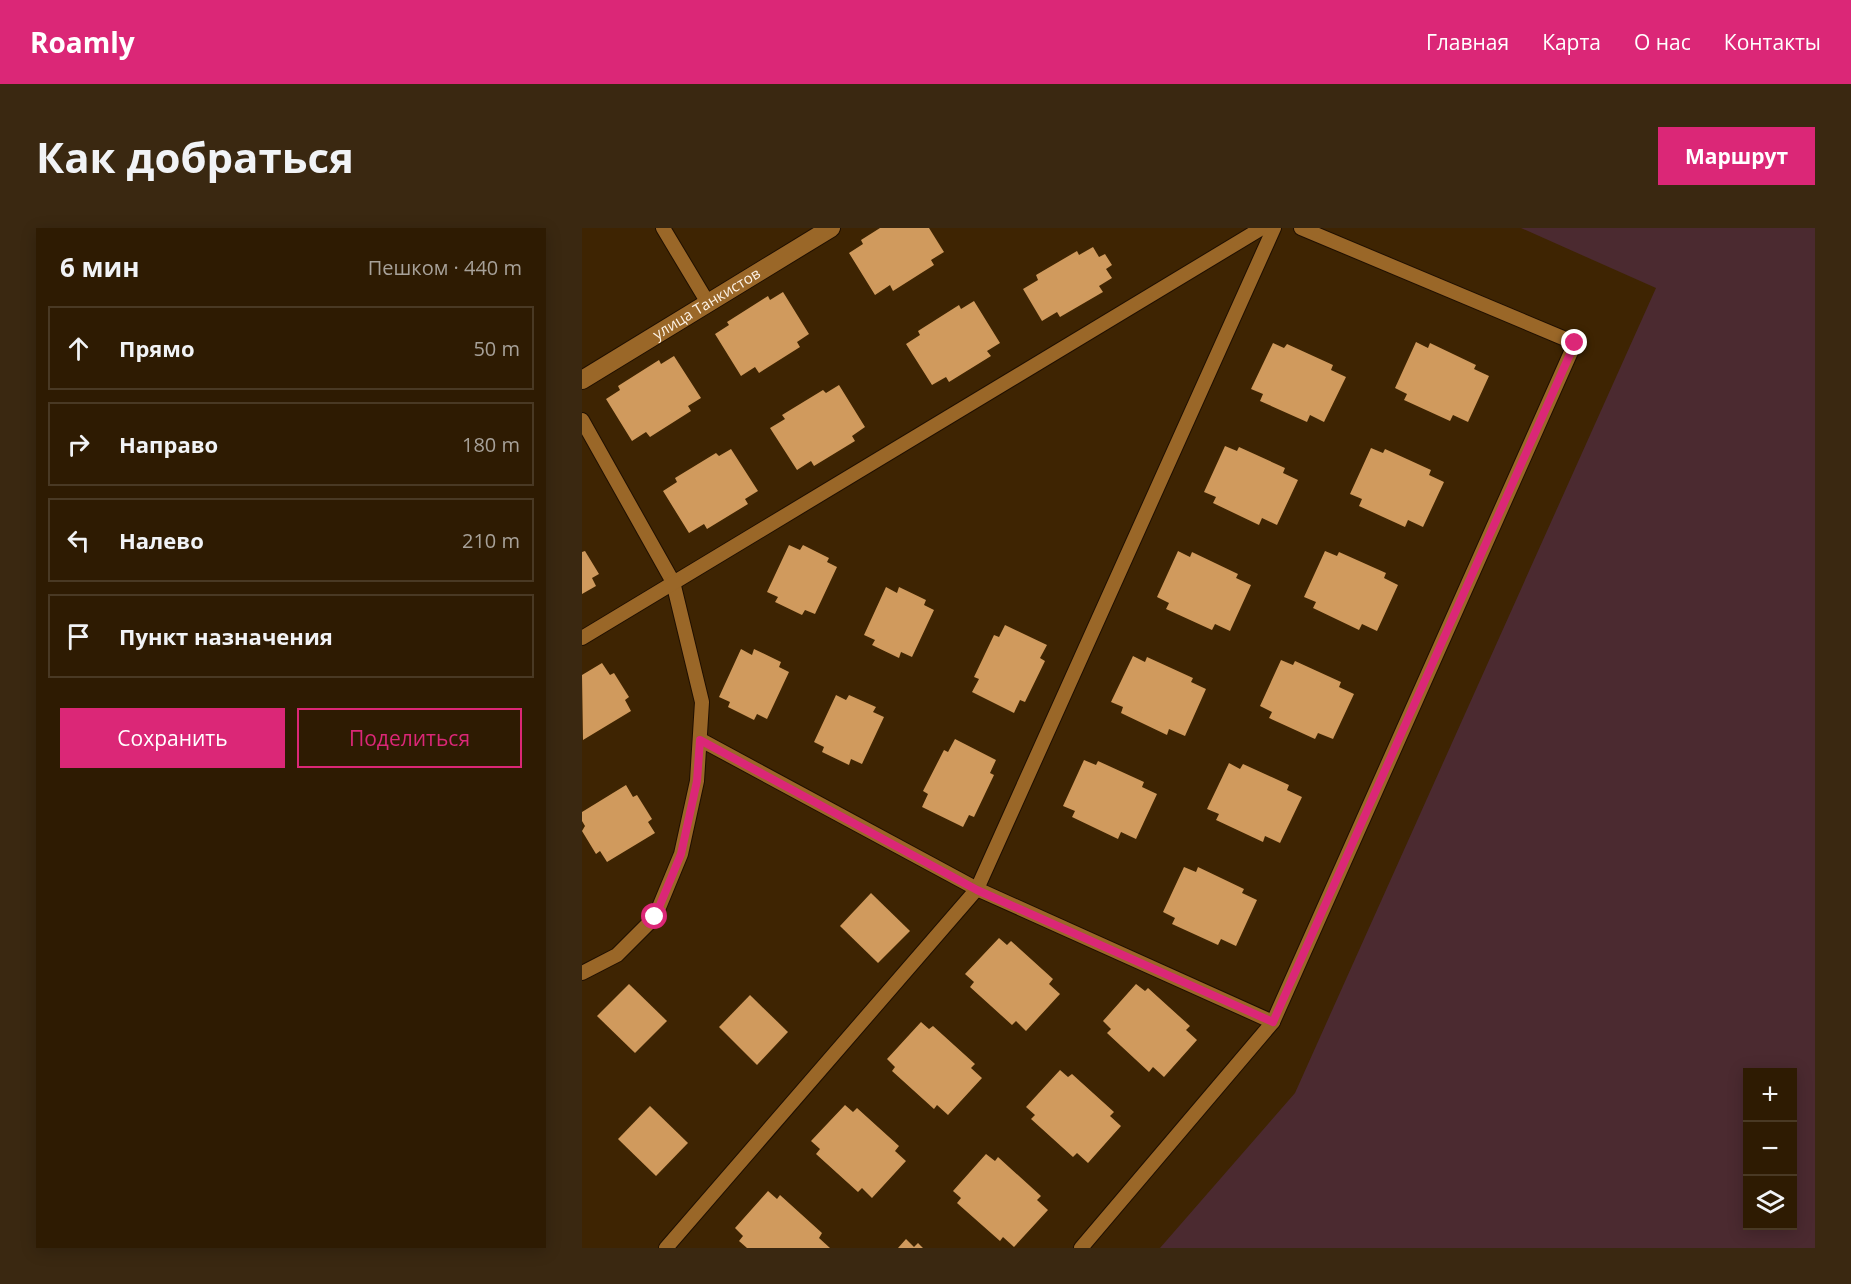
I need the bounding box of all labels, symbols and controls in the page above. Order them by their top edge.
text: Roamly [30,23,135,61]
text: Главная [1426,28,1509,56]
text: Карта [1542,28,1601,56]
text: О нас [1634,28,1691,56]
text: Контакты [1724,28,1821,56]
button: Маршрут [1658,127,1815,185]
text: Как добраться [36,128,354,185]
text: 6 мин [60,249,140,285]
text: Пешком · 440 m [368,254,522,281]
street label: улица Танкистов [649,263,764,344]
route end [1561,329,1587,355]
icon: ahead [62,332,95,365]
text: Прямо [119,333,195,363]
text: 50 m [473,335,520,362]
icon: right [62,428,95,461]
text: Направо [119,429,218,459]
text: 180 m [462,431,520,458]
icon: left [62,524,95,557]
text: Налево [119,525,204,555]
text: 210 m [462,527,520,554]
icon: arrive [62,620,95,653]
text: Пункт назначения [119,621,333,651]
button: Сохранить [60,708,285,768]
button: Поделиться [297,708,522,768]
route start [641,903,667,929]
map controls [1743,1068,1797,1230]
button: + [1743,1068,1797,1122]
button: − [1743,1122,1797,1176]
button: layers [1743,1176,1797,1230]

